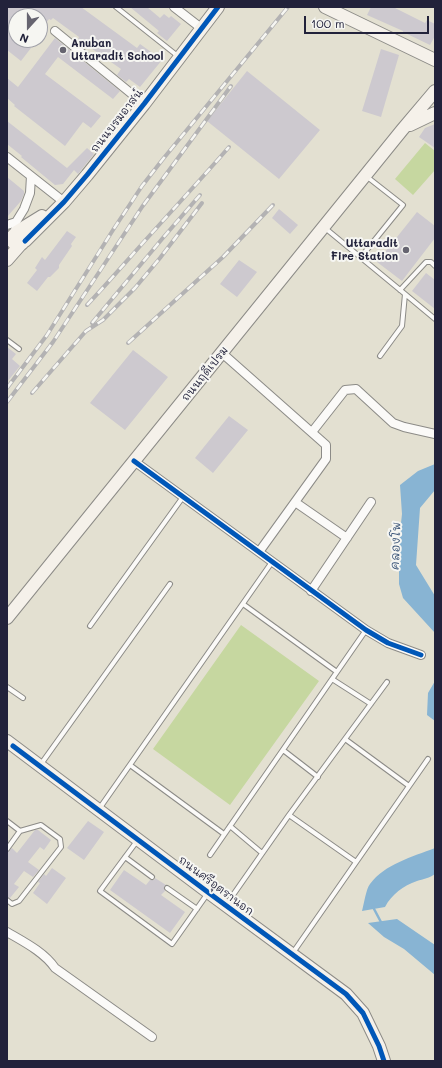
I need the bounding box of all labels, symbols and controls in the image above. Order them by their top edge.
north arrow [8,8,48,48]
scale bar [306,8,431,34]
text: 100 m [311,15,345,31]
text: N [17,30,30,47]
place label: Anuban Uttaradit School [71,37,163,63]
marker: Anuban Uttaradit School [58,45,68,55]
street label: ถนนบรมอาสน์ [88,87,146,155]
place label: Uttaradit Fire Station [331,237,398,263]
marker: Uttaradit Fire Station [401,245,411,255]
street label: ถนนฤดีเปรม [179,344,231,404]
water label: คลองโพ [388,522,404,570]
street label: ถนนศรีอุตรานอก [176,853,256,919]

